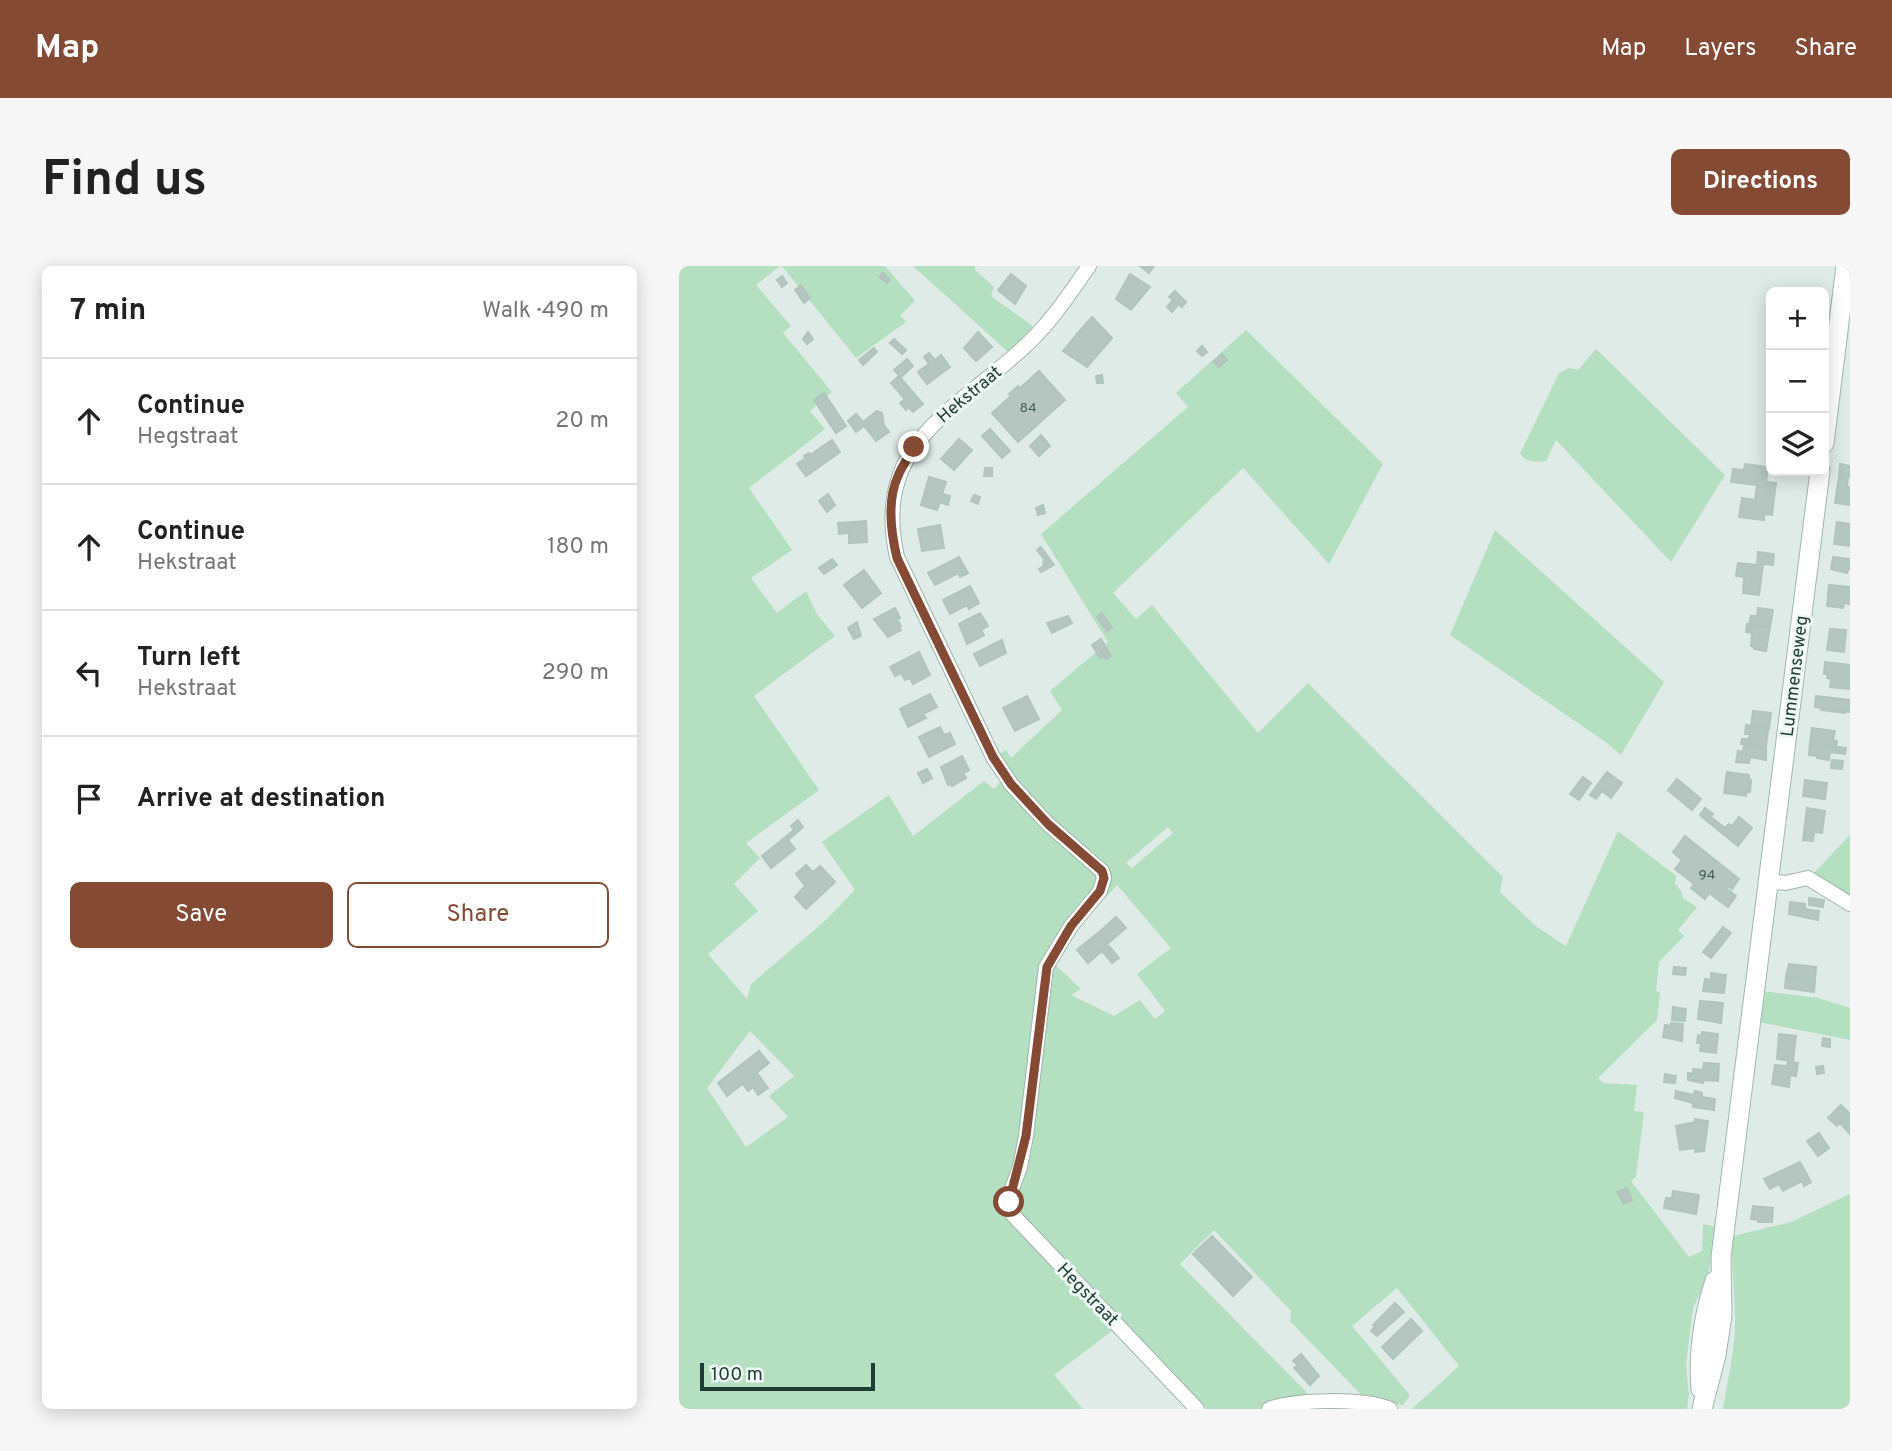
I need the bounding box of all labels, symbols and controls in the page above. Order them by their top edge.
text: Map [35,28,99,70]
text: Map [1601,34,1646,64]
text: Layers [1684,34,1756,64]
text: Share [1794,34,1857,64]
button: Directions [1671,149,1850,215]
text: Find us [42,151,207,213]
map controls [1766,287,1829,476]
button: + [1766,287,1829,350]
text: 7 min [70,293,146,330]
text: Walk · 490 m [482,297,609,326]
button: − [1766,350,1829,413]
street label: Hekstraat [933,361,1007,429]
text: Continue [137,390,245,423]
house number: 84 [1019,400,1037,417]
icon: ahead [70,402,108,440]
text: 20 m [555,407,609,436]
button: layers [1766,413,1829,476]
text: Hegstraat [137,423,238,452]
route end [898,431,929,462]
text: Continue [137,516,245,549]
icon: ahead [70,528,108,566]
text: 180 m [547,533,609,562]
text: Hekstraat [137,549,237,578]
street label: Lummenseweg [1777,614,1814,738]
text: Turn left [137,642,241,675]
icon: left [70,654,108,692]
text: 290 m [542,659,609,688]
text: Hekstraat [137,675,237,704]
icon: arrive [70,780,108,818]
text: Arrive at destination [137,783,385,816]
house number: 94 [1698,867,1716,884]
button: Save [70,882,333,948]
button: Share [347,882,609,948]
route start [993,1186,1024,1217]
street label: Hegstraat [1051,1259,1123,1332]
scale bar [700,1360,875,1392]
text: 100 m [711,1363,763,1387]

